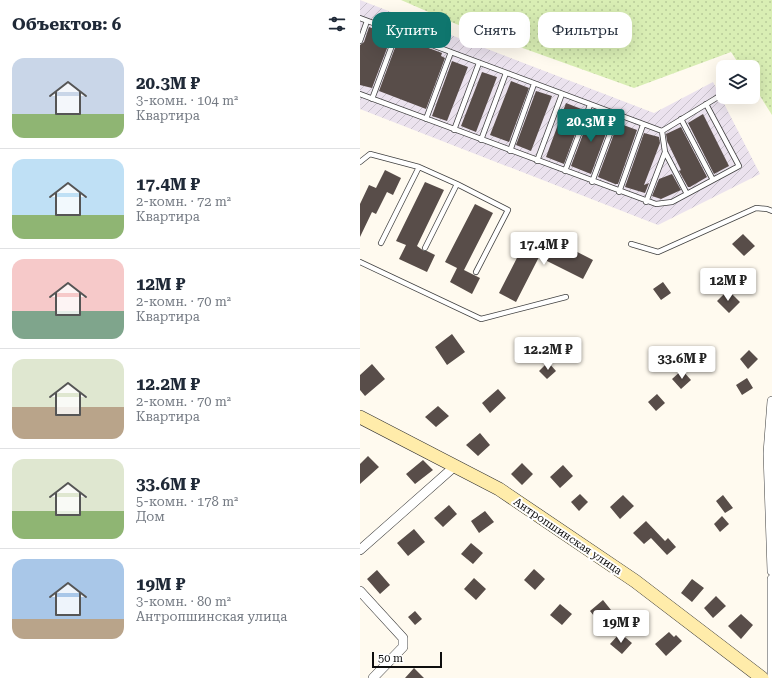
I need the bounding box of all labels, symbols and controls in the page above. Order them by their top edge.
chip: Купить [372,12,451,48]
chip: Снять [459,12,530,48]
chip: Фильтры [538,12,632,48]
icon: filters [326,13,348,35]
text: Объектов: 6 [12,14,121,34]
map controls [716,60,760,104]
button: layers [716,60,760,104]
text: 20.3M ₽ [136,73,200,93]
icon: home [44,74,92,122]
text: 3-комн. · 104 m² [136,93,238,108]
text: Квартира [136,108,200,123]
pin: 20.3M ₽ [554,109,628,143]
text: 20.3M ₽ [566,114,616,129]
text: 17.4M ₽ [136,174,200,194]
icon: home [44,175,92,223]
text: 2-комн. · 72 m² [136,194,231,209]
text: Квартира [136,209,200,224]
pin: 17.4M ₽ [507,232,581,266]
text: 17.4M ₽ [519,237,569,252]
pin: 12M ₽ [700,268,756,302]
text: 12M ₽ [709,273,747,288]
text: 12M ₽ [136,274,185,294]
icon: home [44,275,92,323]
text: 2-комн. · 70 m² [136,294,231,309]
text: Квартира [136,309,200,324]
pin: 12.2M ₽ [511,337,585,371]
text: 12.2M ₽ [523,342,573,357]
pin: 33.6M ₽ [645,346,719,380]
text: 33.6M ₽ [657,351,707,366]
text: 12.2M ₽ [136,374,200,394]
icon: home [44,375,92,423]
text: 2-комн. · 70 m² [136,394,231,409]
text: Квартира [136,409,200,424]
text: 33.6M ₽ [136,474,200,494]
icon: home [44,475,92,523]
text: 5-комн. · 178 m² [136,494,238,509]
street label: Антропшинская улица [511,495,624,578]
text: Дом [136,509,165,524]
text: 19M ₽ [136,574,185,594]
icon: home [44,575,92,623]
text: 3-комн. · 80 m² [136,594,231,609]
text: Антропшинская улица [136,609,287,624]
pin: 19M ₽ [593,610,649,644]
text: 19M ₽ [602,615,640,630]
scale bar [372,650,442,669]
text: 50 m [378,652,403,665]

